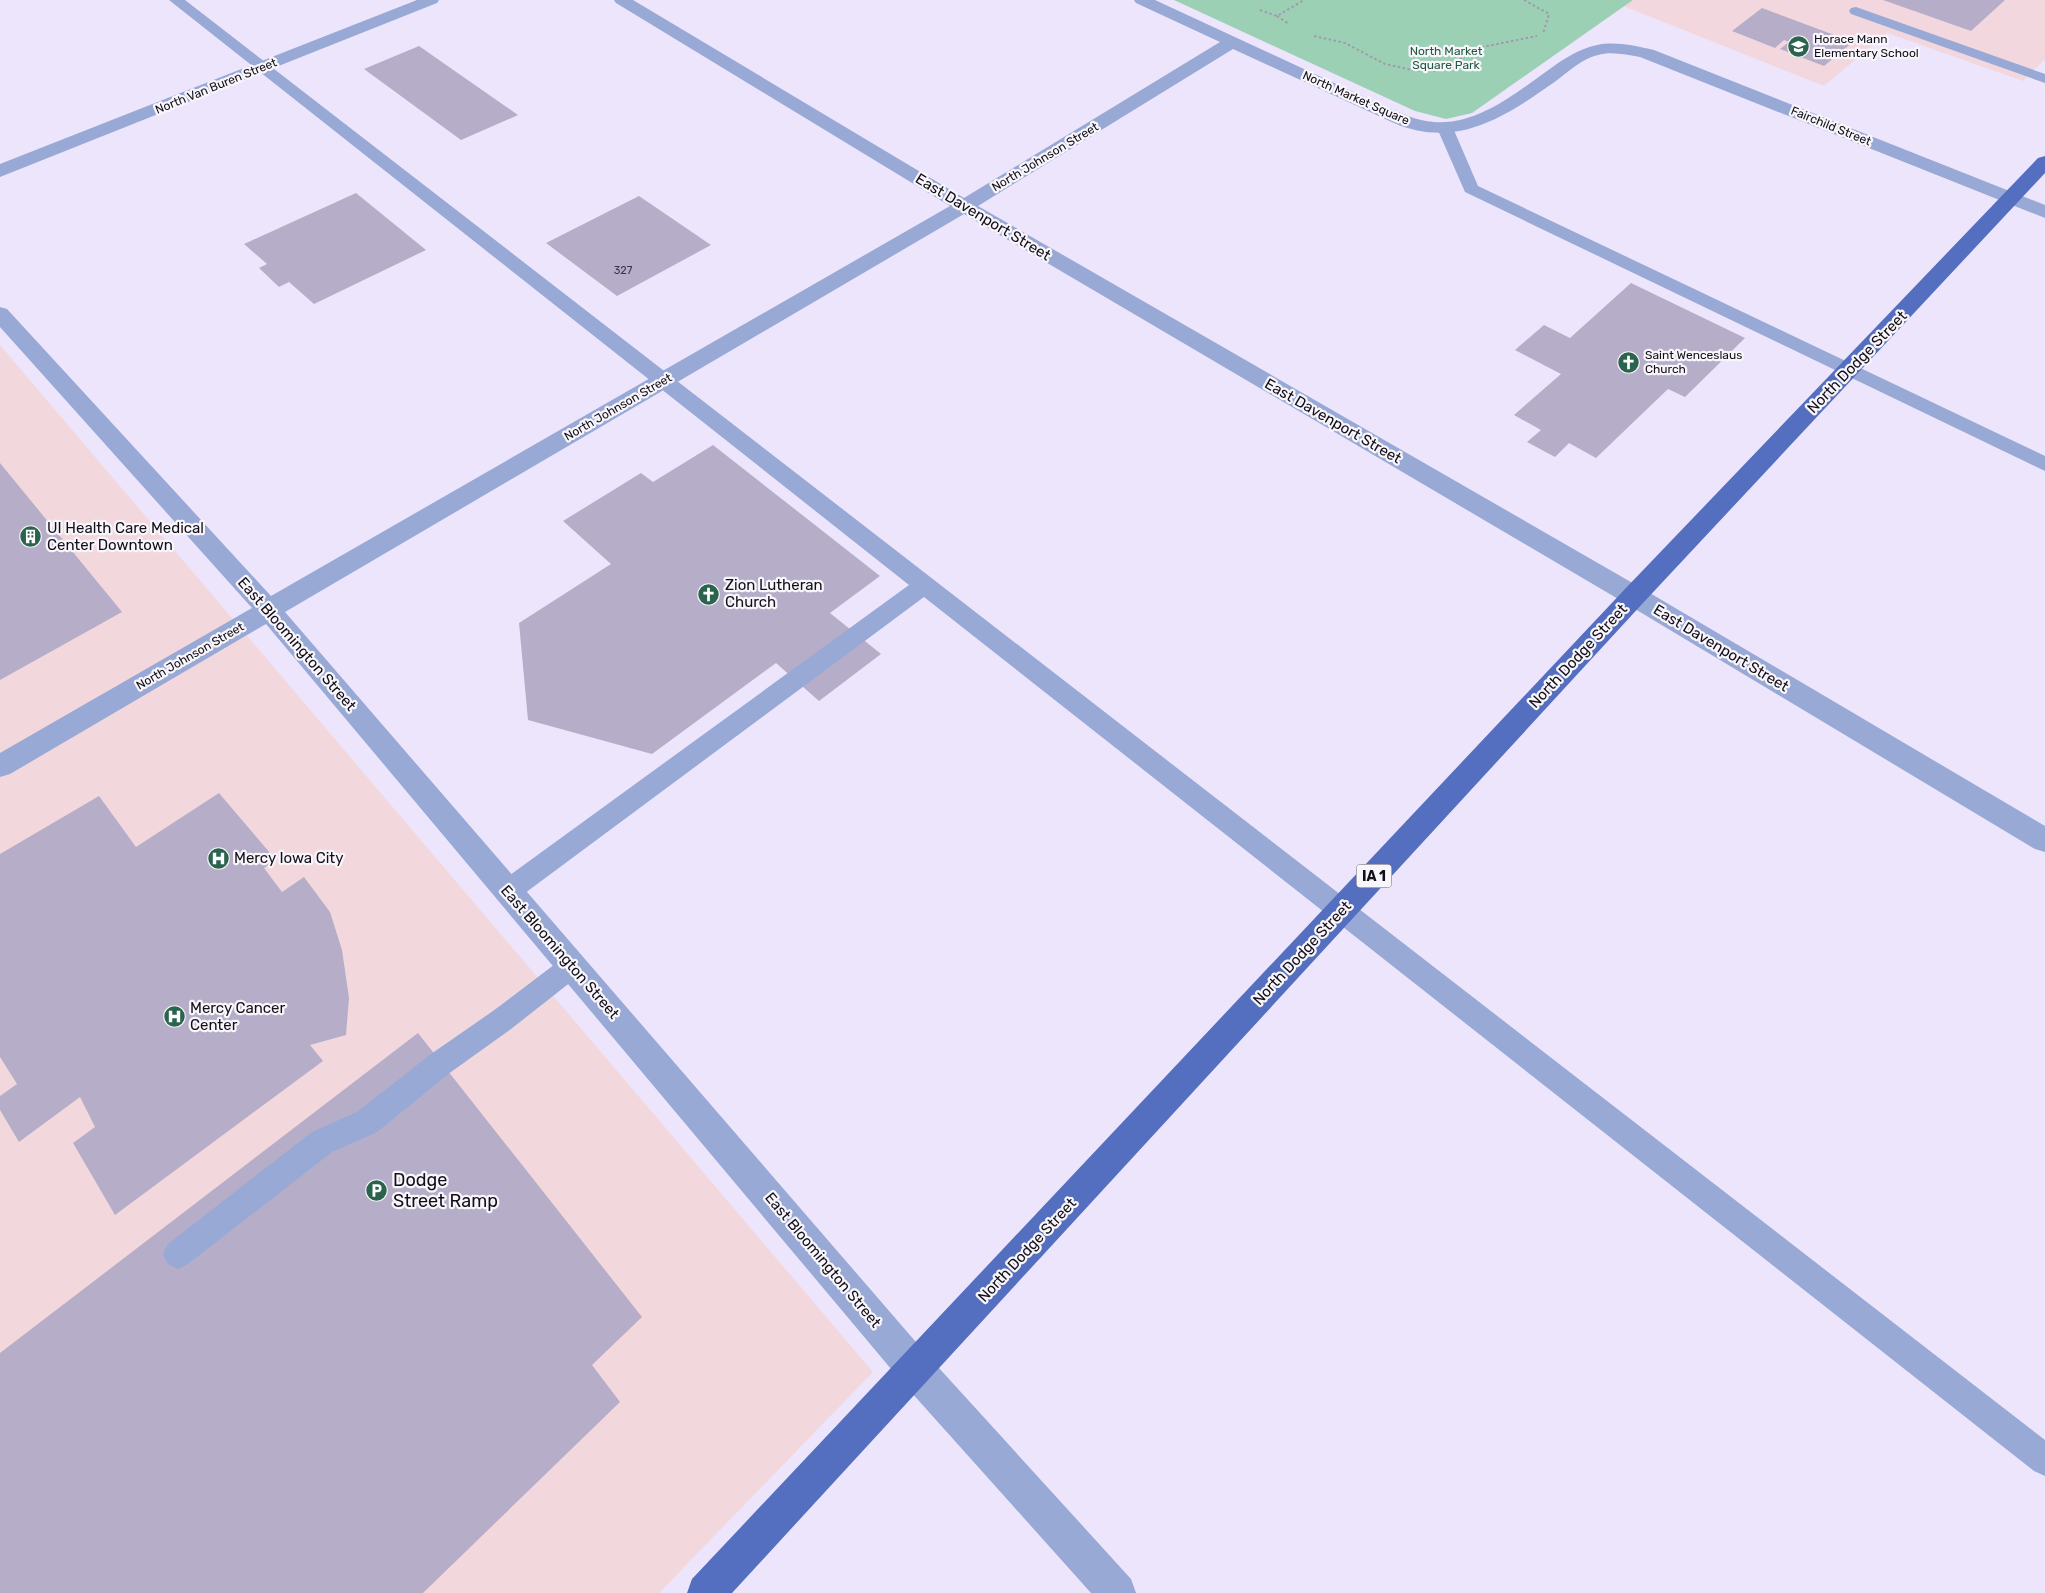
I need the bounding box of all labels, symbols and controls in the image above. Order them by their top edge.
place label: Horace Mann Elementary School [1814,32,1919,60]
school or university icon: Horace Mann Elementary School [1786,34,1810,58]
park label: North Market Square Park [1410,44,1483,72]
street label: North Van Buren Street [153,55,279,117]
street label: North Market Square [1300,68,1412,128]
street label: Fairchild Street [1789,104,1873,149]
street label: North Johnson Street [989,119,1101,194]
street label: East Davenport Street [912,169,1054,265]
house number: 327 [614,264,633,277]
street label: North Dodge Street [1803,307,1911,417]
place label: Saint Wenceslaus Church [1645,348,1742,376]
church icon: Saint Wenceslaus Church [1617,350,1641,374]
street label: North Johnson Street [562,370,674,443]
street label: East Davenport Street [1262,375,1405,468]
place label: UI Health Care Medical Center Downtown [47,519,204,554]
building icon: UI Health Care Medical Center Downtown [19,525,43,549]
street label: East Bloomington Street [234,574,360,715]
place label: Zion Lutheran Church [725,576,823,611]
church icon: Zion Lutheran Church [697,582,721,606]
street label: North Dodge Street [1525,600,1631,712]
street label: East Davenport Street [1650,600,1792,696]
street label: North Johnson Street [134,619,246,692]
hospital icon: Mercy Iowa City [206,846,230,870]
place label: Mercy Iowa City [234,849,344,867]
road number: IA 1 [1356,864,1392,888]
street label: East Bloomington Street [497,882,623,1023]
street label: North Dodge Street [1249,897,1355,1009]
place label: Mercy Cancer Center [190,999,286,1034]
hospital icon: Mercy Cancer Center [162,1005,186,1029]
place label: Dodge Street Ramp [393,1169,498,1212]
parking icon: Dodge Street Ramp [365,1178,389,1202]
street label: East Bloomington Street [761,1189,885,1331]
street label: North Dodge Street [974,1194,1080,1306]

